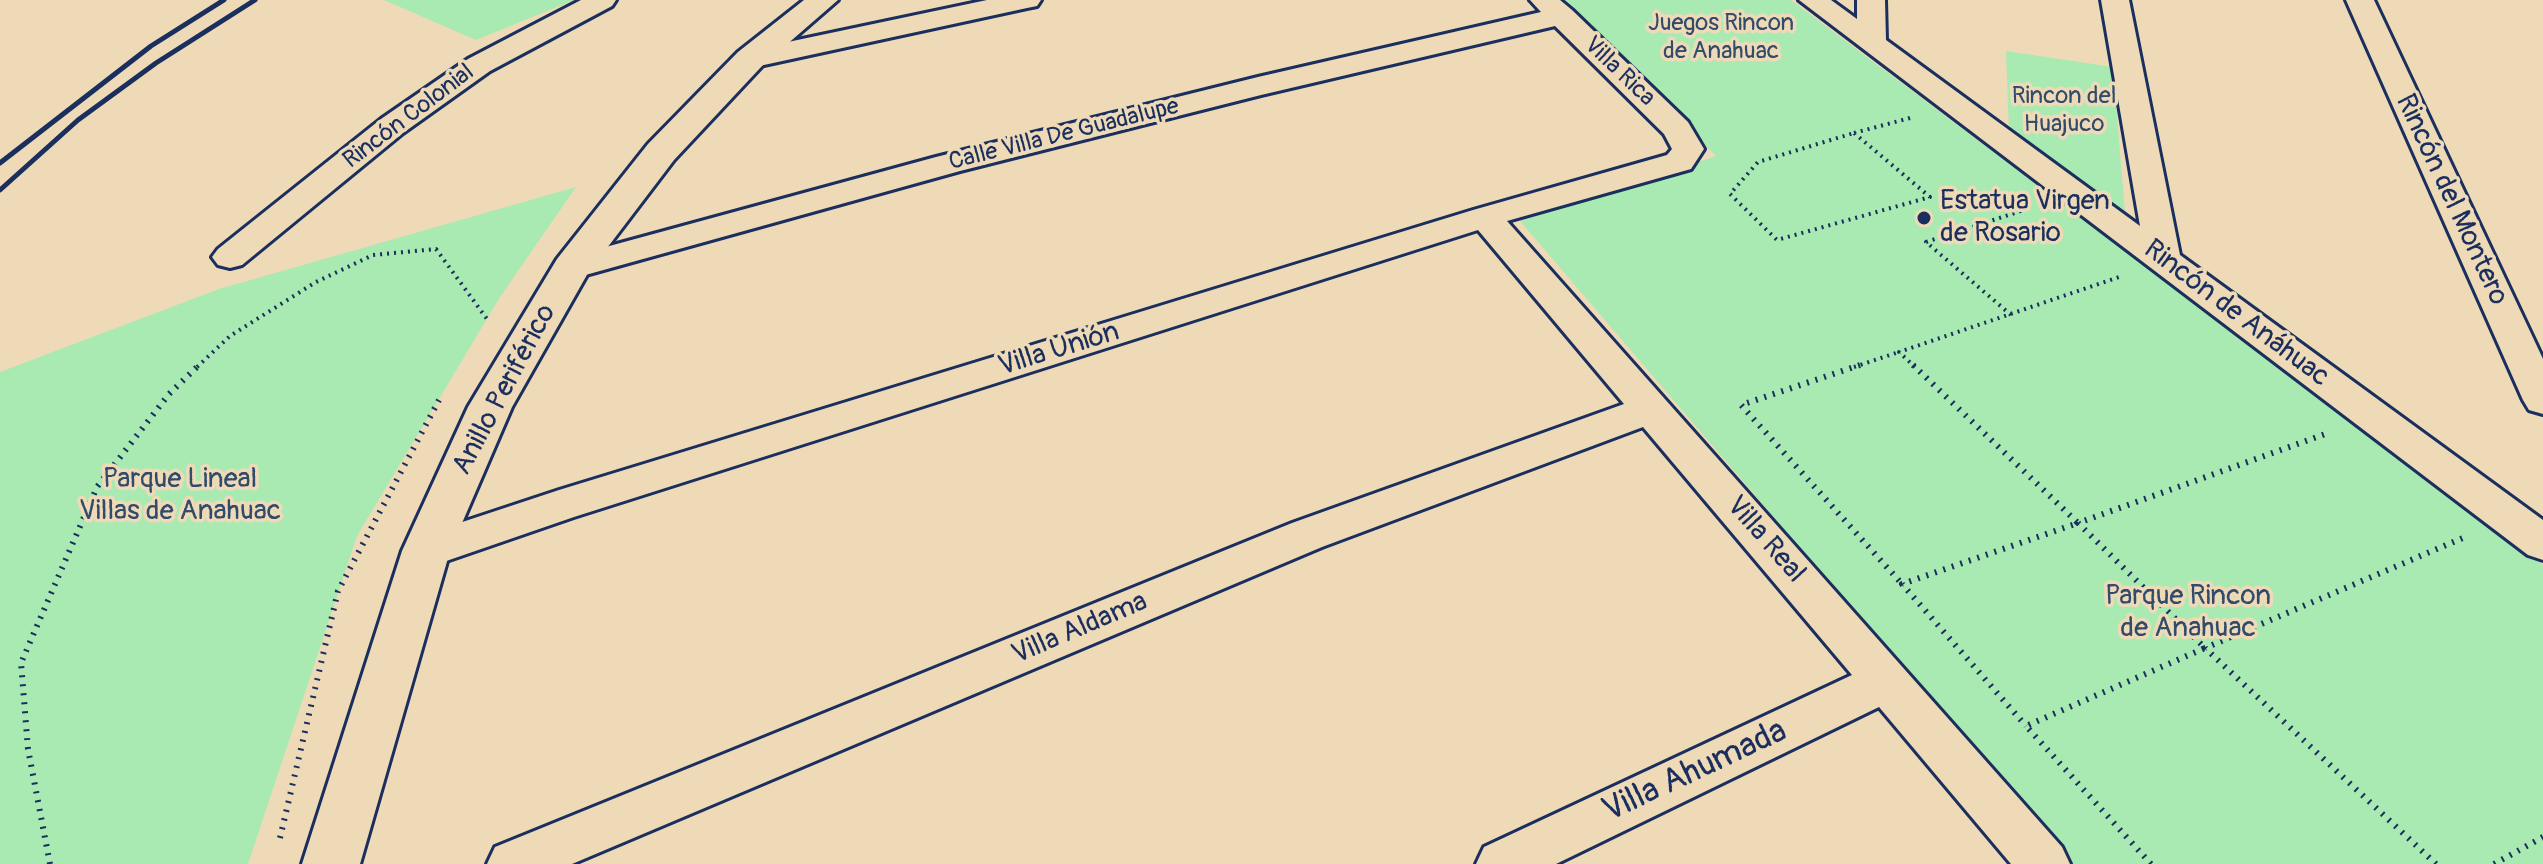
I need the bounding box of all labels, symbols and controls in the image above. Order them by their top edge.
park label: Juegos Rincon de Anahuac [1648,10,1794,66]
street label: Villa Rica [1577,31,1661,113]
street label: Rincón Colonial [338,58,480,176]
park label: Rincon del Huajuco [2012,83,2116,139]
street label: Rincón del Montero [2387,89,2515,311]
street label: Calle Villa De Guadalupe [946,92,1182,178]
place label: Estatua Virgen de Rosario [1940,185,2110,251]
marker: Estatua Virgen de Rosario [1915,209,1933,227]
street label: Rincón de Anáhuac [2137,233,2335,395]
street label: Anillo Periférico [446,299,564,481]
street label: Villa Unión [994,316,1124,384]
park label: Parque Lineal Villas de Anahuac [79,463,281,529]
street label: Villa Real [1718,490,1812,590]
park label: Parque Rincon de Anahuac [2105,580,2271,646]
street label: Villa Aldama [1007,585,1153,673]
street label: Villa Ahumada [1596,712,1794,832]

